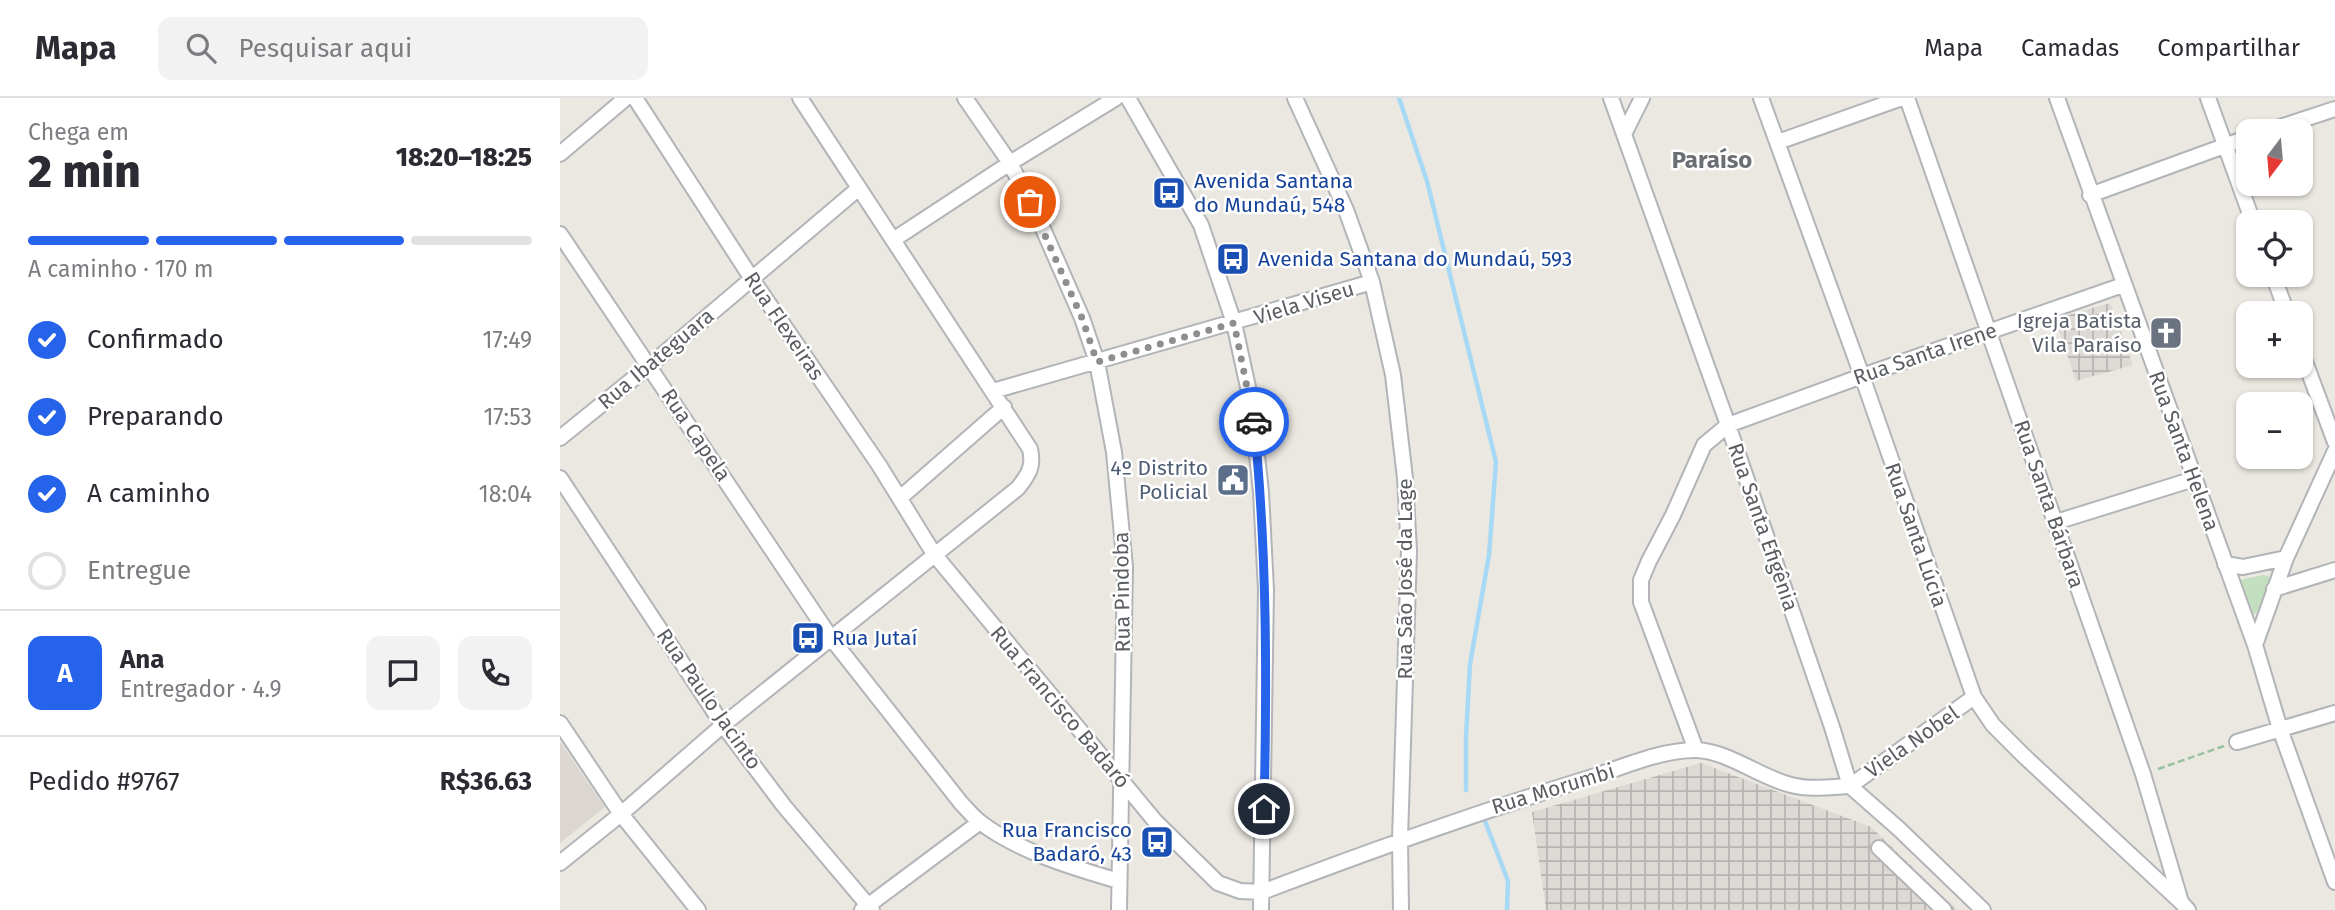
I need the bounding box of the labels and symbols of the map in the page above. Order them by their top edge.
north arrow [2236,119,2314,196]
district label: Paraíso [1672,146,1752,174]
place label: Avenida Santana do Mundaú, 548 [1194,168,1353,218]
pin [1000,172,1060,232]
bus stop icon: Avenida Santana do Mundaú, 548 [1150,174,1188,212]
bus stop icon: Avenida Santana do Mundaú, 593 [1214,240,1252,278]
place label: Avenida Santana do Mundaú, 593 [1258,246,1572,272]
street label: Rua Flexeiras [738,267,830,385]
street label: Viela Viseu [1251,275,1357,331]
street label: Rua Ibateguara [593,303,719,415]
place label: Igreja Batista Vila Paraíso [2017,308,2142,358]
church icon: Igreja Batista Vila Paraíso [2147,314,2185,352]
street label: Rua Santa Irene [1850,317,2000,391]
street label: Rua Santa Helena [2143,367,2225,535]
street label: Rua Capela [656,384,736,486]
courier [1219,387,1289,457]
street label: Rua Santa Bárbara [2008,416,2090,592]
street label: Rua Santa Efigênia [1722,440,1804,614]
place label: 4º Distrito Policial [1110,455,1208,505]
street label: Rua Santa Lúcia [1879,459,1953,611]
public building icon: 4º Distrito Policial [1214,461,1252,499]
street label: Rua São José da Lage [1392,478,1418,680]
street label: Rua Pindoba [1108,531,1136,653]
bus stop icon: Rua Jutaí [789,619,827,657]
street label: Rua Francisco Badaró [985,621,1135,793]
street label: Rua Paulo Jacinto [651,624,767,774]
place label: Rua Jutaí [832,625,917,651]
street label: Viela Nobel [1860,700,1964,784]
street label: Rua Morumbi [1488,758,1618,820]
pin [1234,779,1294,839]
place label: Rua Francisco Badaró, 43 [1002,817,1132,867]
bus stop icon: Rua Francisco Badaró, 43 [1138,823,1176,861]

